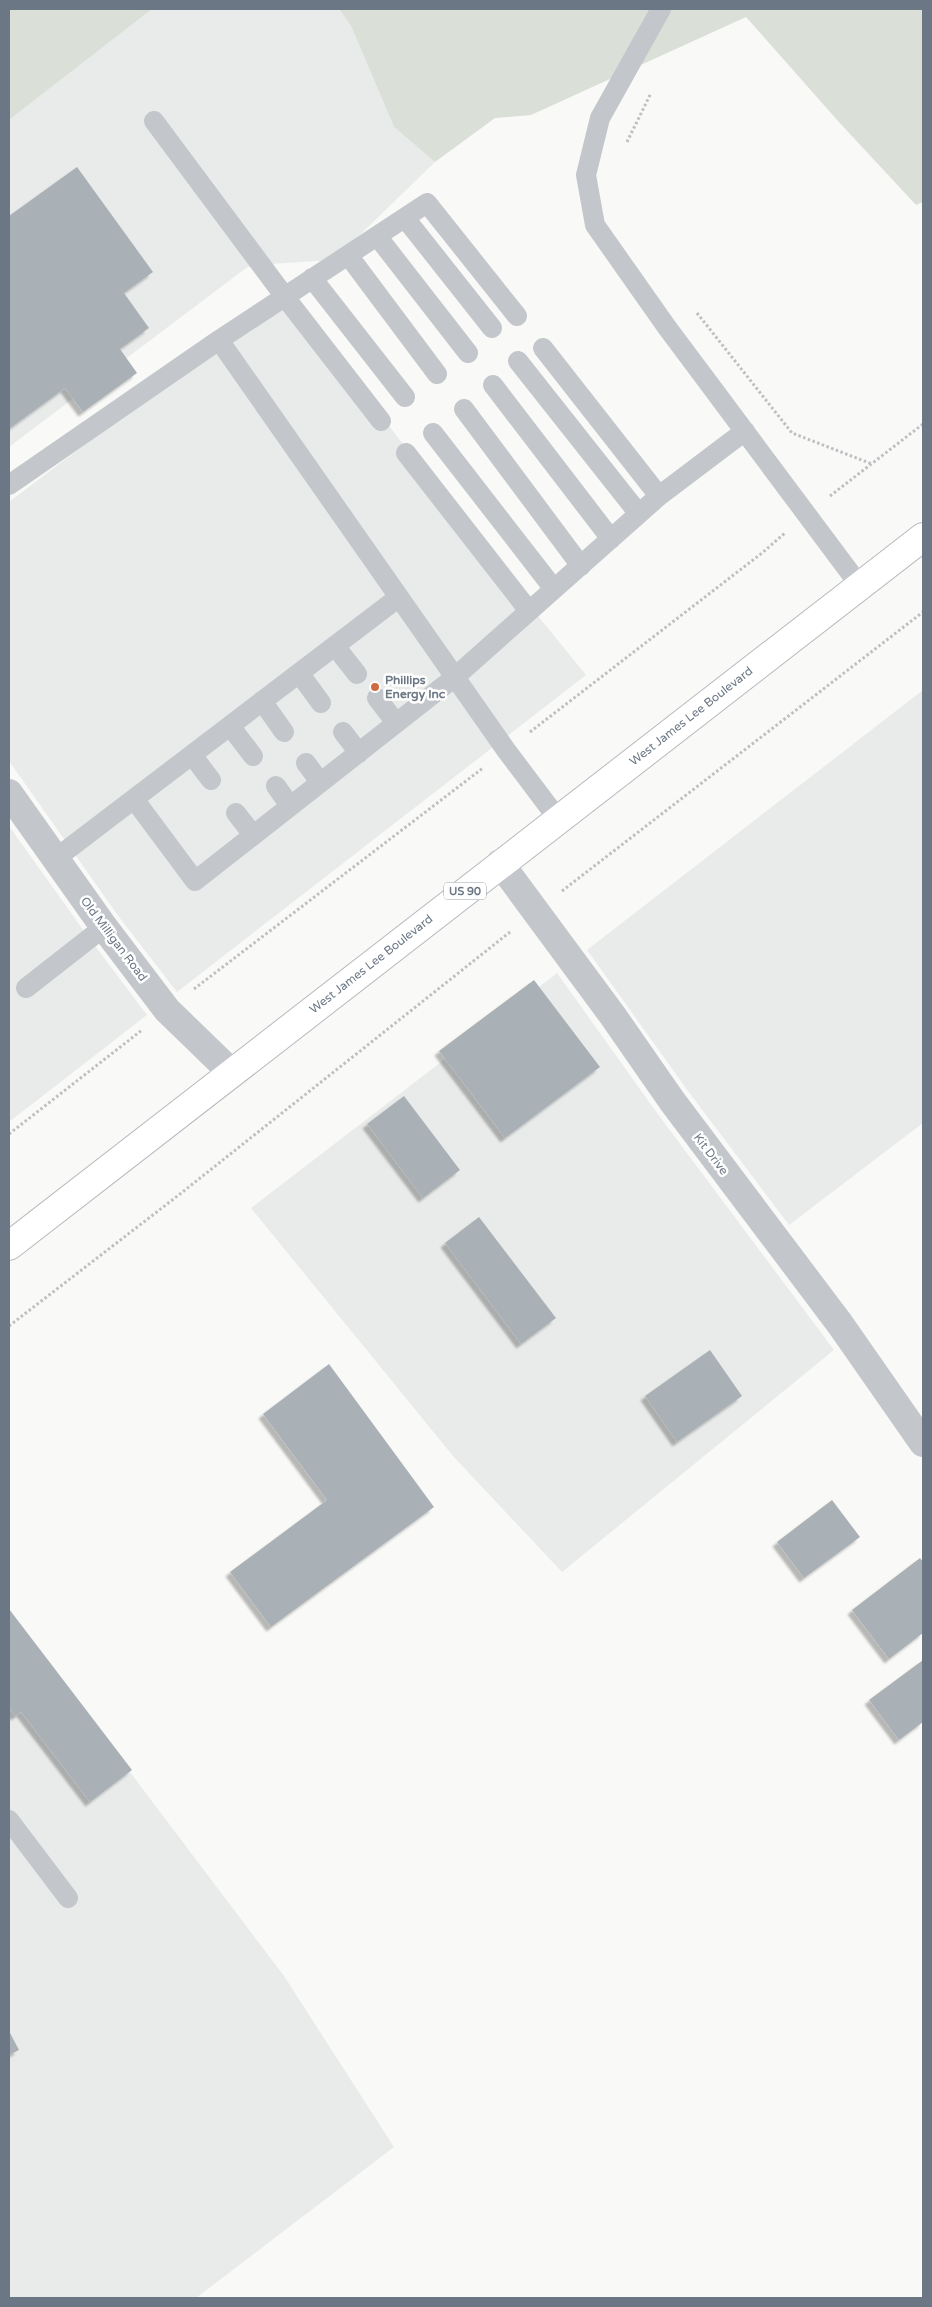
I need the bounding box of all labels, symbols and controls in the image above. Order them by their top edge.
street label: West James Lee Boulevard [627,664,755,768]
place label: Phillips Energy Inc [385,673,446,702]
marker: Phillips Energy Inc [369,681,381,693]
road number: US 90 [444,882,486,899]
street label: Old Milligan Road [78,894,150,984]
street label: West James Lee Boulevard [307,912,435,1016]
street label: Kit Drive [691,1131,731,1178]

